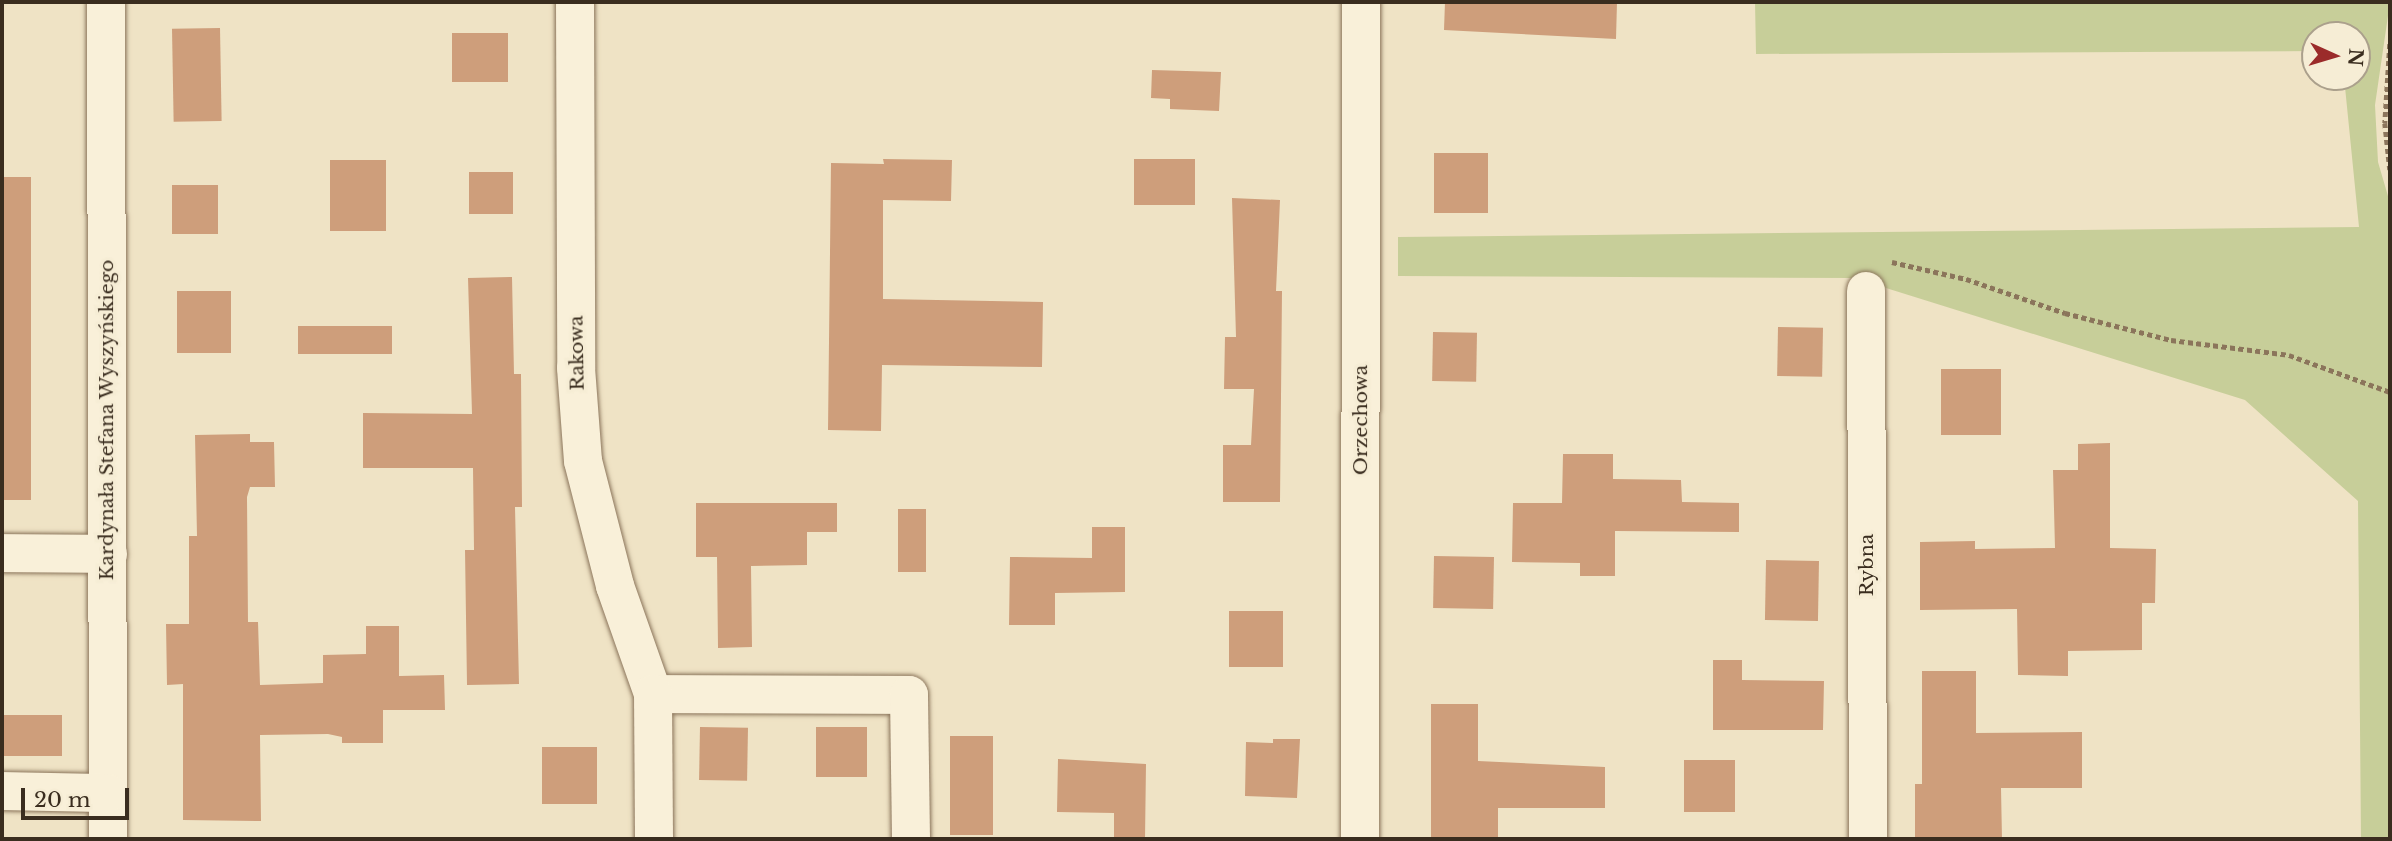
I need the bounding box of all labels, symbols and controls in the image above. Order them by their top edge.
north arrow [2301,21,2371,91]
text: N [2343,48,2368,67]
street label: Kardynała Stefana Wyszyńskiego [96,259,118,581]
street label: Rakowa [565,315,589,391]
street label: Orzechowa [1350,365,1372,475]
street label: Rybna [1856,534,1878,596]
scale bar [24,774,133,818]
text: 20 m [34,787,91,813]

